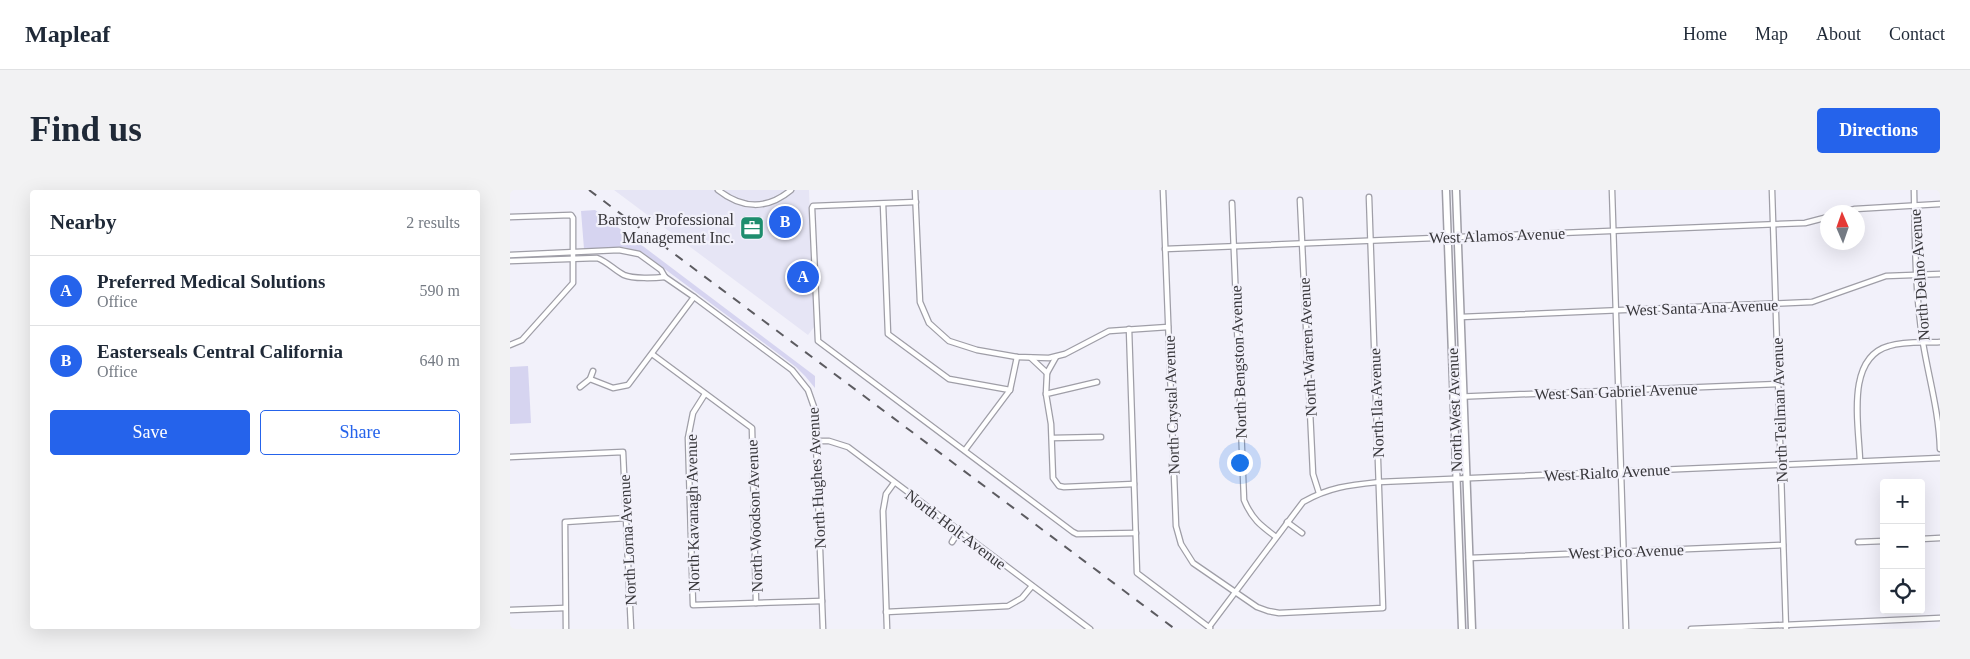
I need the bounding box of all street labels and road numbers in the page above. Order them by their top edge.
street label: North Delno Avenue [1906,208,1933,341]
street label: West Alamos Avenue [1429,225,1565,246]
street label: North Warren Avenue [1295,277,1320,417]
street label: North Bengston Avenue [1227,285,1251,439]
street label: West Santa Ana Avenue [1625,296,1779,319]
street label: North Crystal Avenue [1161,335,1183,475]
street label: North Teilman Avenue [1768,337,1791,483]
street label: North Ila Avenue [1366,348,1387,458]
street label: North West Avenue [1444,348,1465,472]
street label: West San Gabriel Avenue [1534,380,1698,403]
street label: North Hughes Avenue [804,407,830,549]
street label: North Kavanagh Avenue [683,434,703,592]
street label: North Woodson Avenue [743,439,766,593]
street label: West Rialto Avenue [1543,461,1671,484]
street label: North Lorna Avenue [616,474,639,606]
street label: North Holt Avenue [902,486,1009,573]
street label: West Pico Avenue [1568,541,1684,562]

